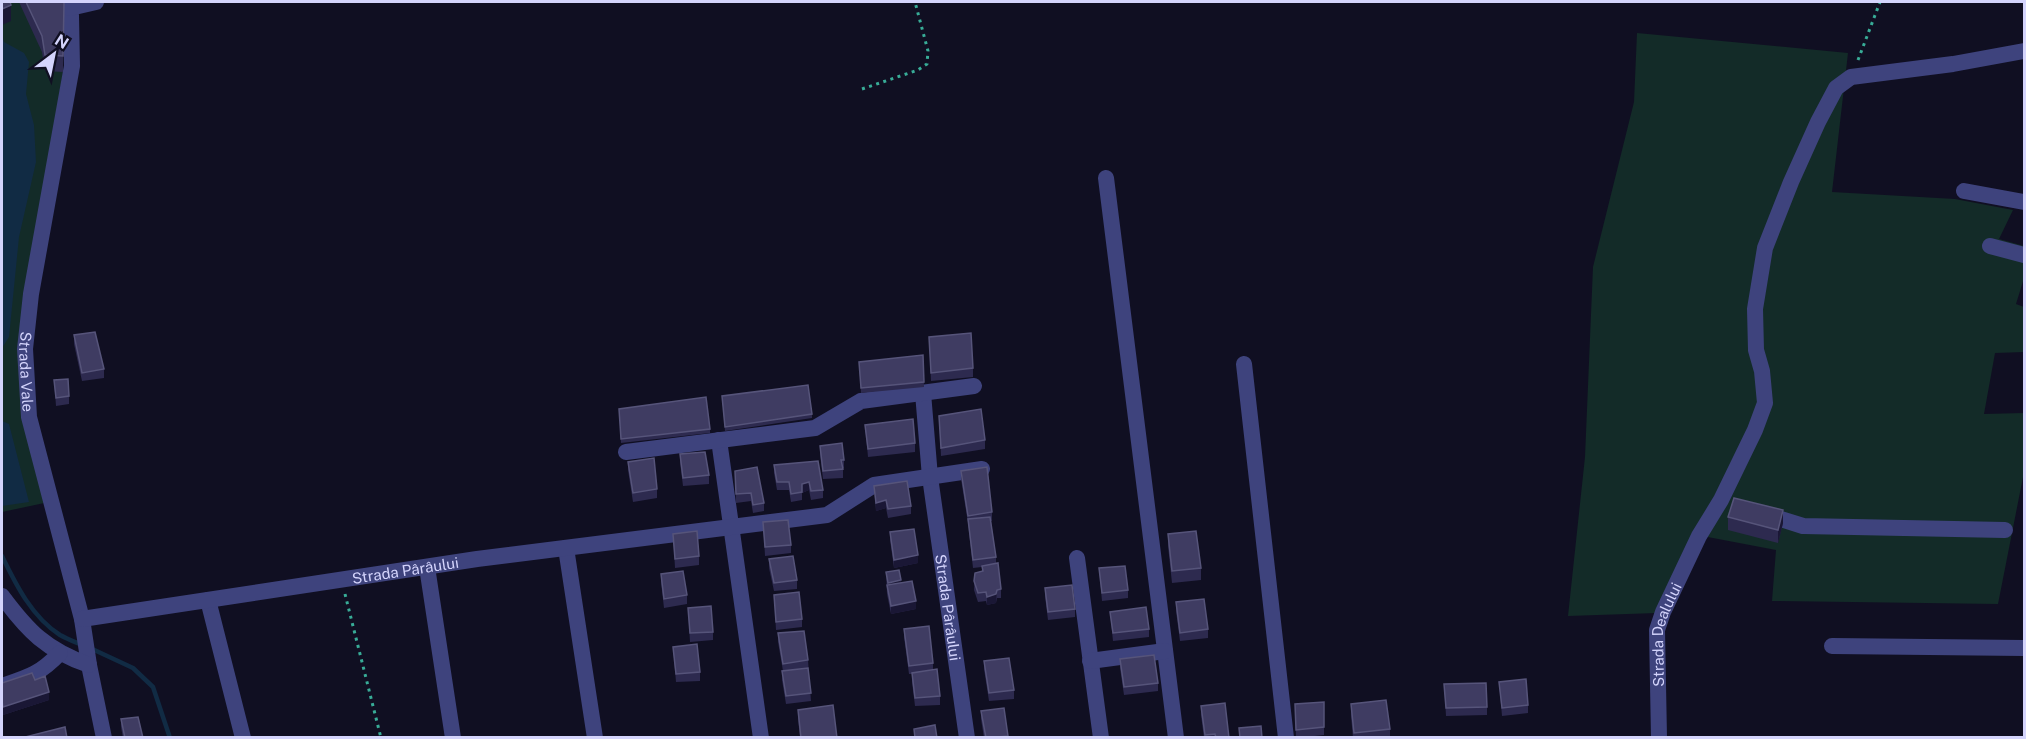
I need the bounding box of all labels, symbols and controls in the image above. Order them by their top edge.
north arrow [24,24,84,84]
text: N [51,30,72,53]
street label: Strada Vale [16,331,37,412]
street label: Strada Pârâului [351,553,460,586]
street label: Strada Pârâului [933,553,964,662]
street label: Strada Dealului [1648,580,1684,687]

